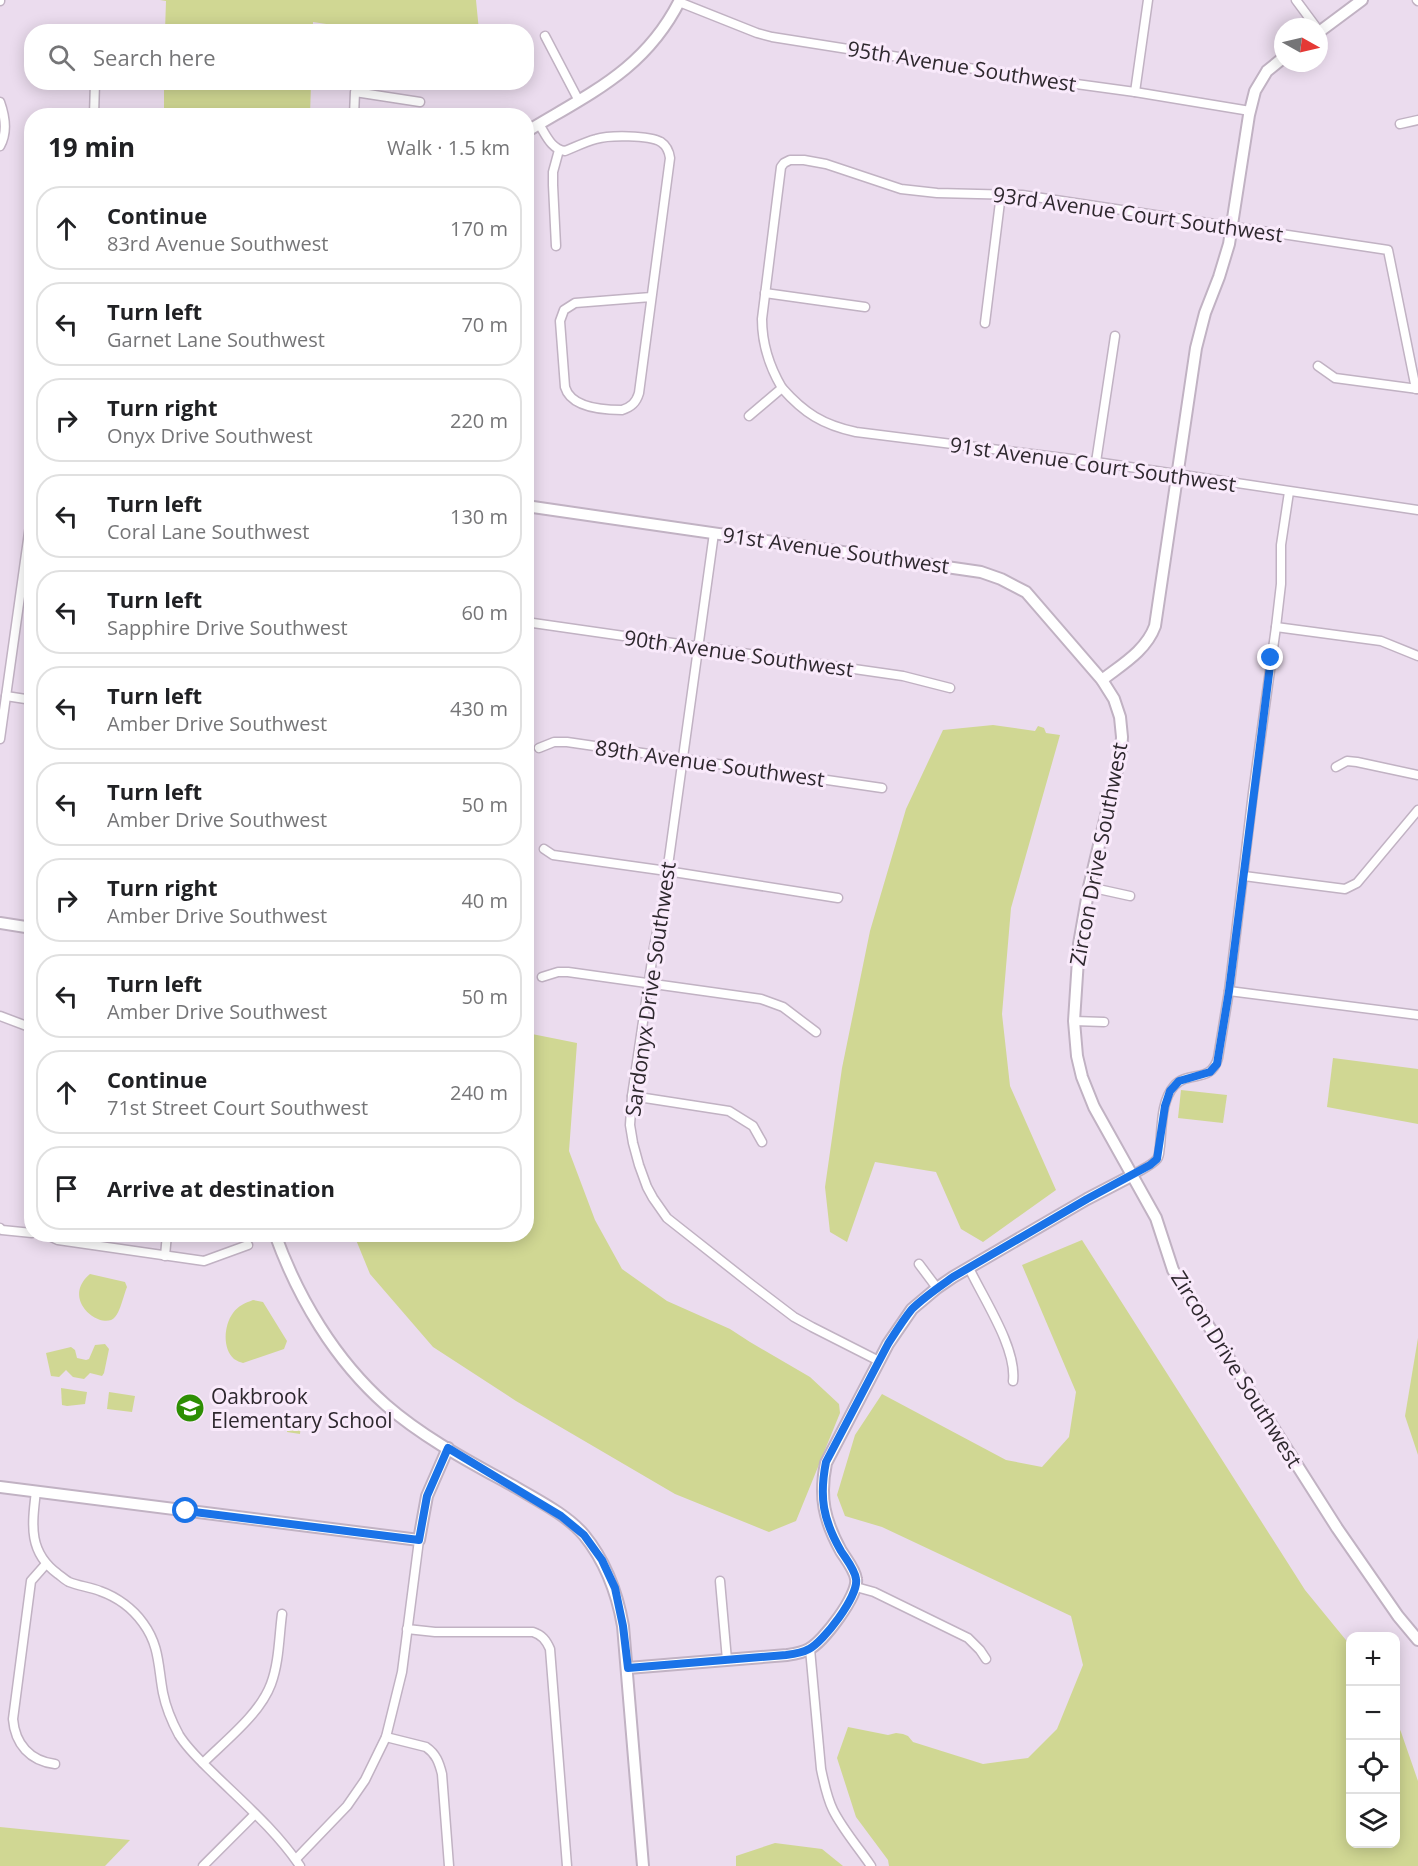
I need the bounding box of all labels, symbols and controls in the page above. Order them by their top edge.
north arrow [1274,18,1328,72]
search box [24,24,534,90]
street label: 95th Avenue Southwest [846,34,1078,98]
icon: search [45,41,78,74]
text: Search here [93,42,216,72]
text: 19 min [48,129,135,165]
text: Walk · 1.5 km [387,134,510,161]
street label: 93rd Avenue Court Southwest [991,180,1285,248]
text: Continue [107,200,207,230]
icon: ahead [50,212,83,245]
text: 170 m [450,215,508,242]
text: 83rd Avenue Southwest [107,230,328,257]
text: Turn left [107,296,202,326]
icon: left [50,308,83,341]
text: 70 m [461,311,508,338]
text: Garnet Lane Southwest [107,326,325,353]
text: Turn right [107,392,218,422]
icon: right [50,404,83,437]
text: 220 m [450,407,508,434]
text: Onyx Drive Southwest [107,422,313,449]
street label: 91st Avenue Court Southwest [948,430,1238,498]
text: Turn left [107,488,202,518]
icon: left [50,500,83,533]
text: 130 m [450,503,508,530]
text: Coral Lane Southwest [107,518,309,545]
street label: 91st Avenue Southwest [721,520,951,580]
text: Turn left [107,584,202,614]
icon: left [50,596,83,629]
text: 60 m [461,599,508,626]
text: Sapphire Drive Southwest [107,614,348,641]
street label: 90th Avenue Southwest [622,623,856,683]
route end [1257,644,1283,670]
text: Turn left [107,680,202,710]
icon: left [50,692,83,725]
text: 430 m [450,695,508,722]
text: Amber Drive Southwest [107,710,327,737]
street label: 89th Avenue Southwest [593,733,827,793]
street label: Zircon Drive Southwest [1063,740,1133,968]
text: Turn left [107,776,202,806]
icon: left [50,788,83,821]
text: 50 m [461,791,508,818]
text: Amber Drive Southwest [107,806,327,833]
street label: Sardonyx Drive Southwest [618,860,682,1118]
text: Turn right [107,872,218,902]
icon: right [50,884,83,917]
text: 40 m [461,887,508,914]
text: Amber Drive Southwest [107,902,327,929]
text: Turn left [107,968,202,998]
icon: left [50,980,83,1013]
text: 50 m [461,983,508,1010]
text: Amber Drive Southwest [107,998,327,1025]
text: Continue [107,1064,207,1094]
icon: ahead [50,1076,83,1109]
text: 240 m [450,1079,508,1106]
text: 71st Street Court Southwest [107,1094,368,1121]
icon: arrive [50,1172,83,1205]
text: Arrive at destination [107,1173,335,1203]
street label: Zircon Drive Southwest [1165,1265,1309,1473]
place label: Oakbrook Elementary School [211,1382,393,1434]
school or university icon: Oakbrook Elementary School [174,1392,206,1424]
route start [172,1497,198,1523]
map controls [1346,1632,1400,1848]
button: + [1346,1632,1400,1686]
button: − [1346,1686,1400,1740]
button: locate [1346,1740,1400,1794]
button: layers [1346,1794,1400,1848]

